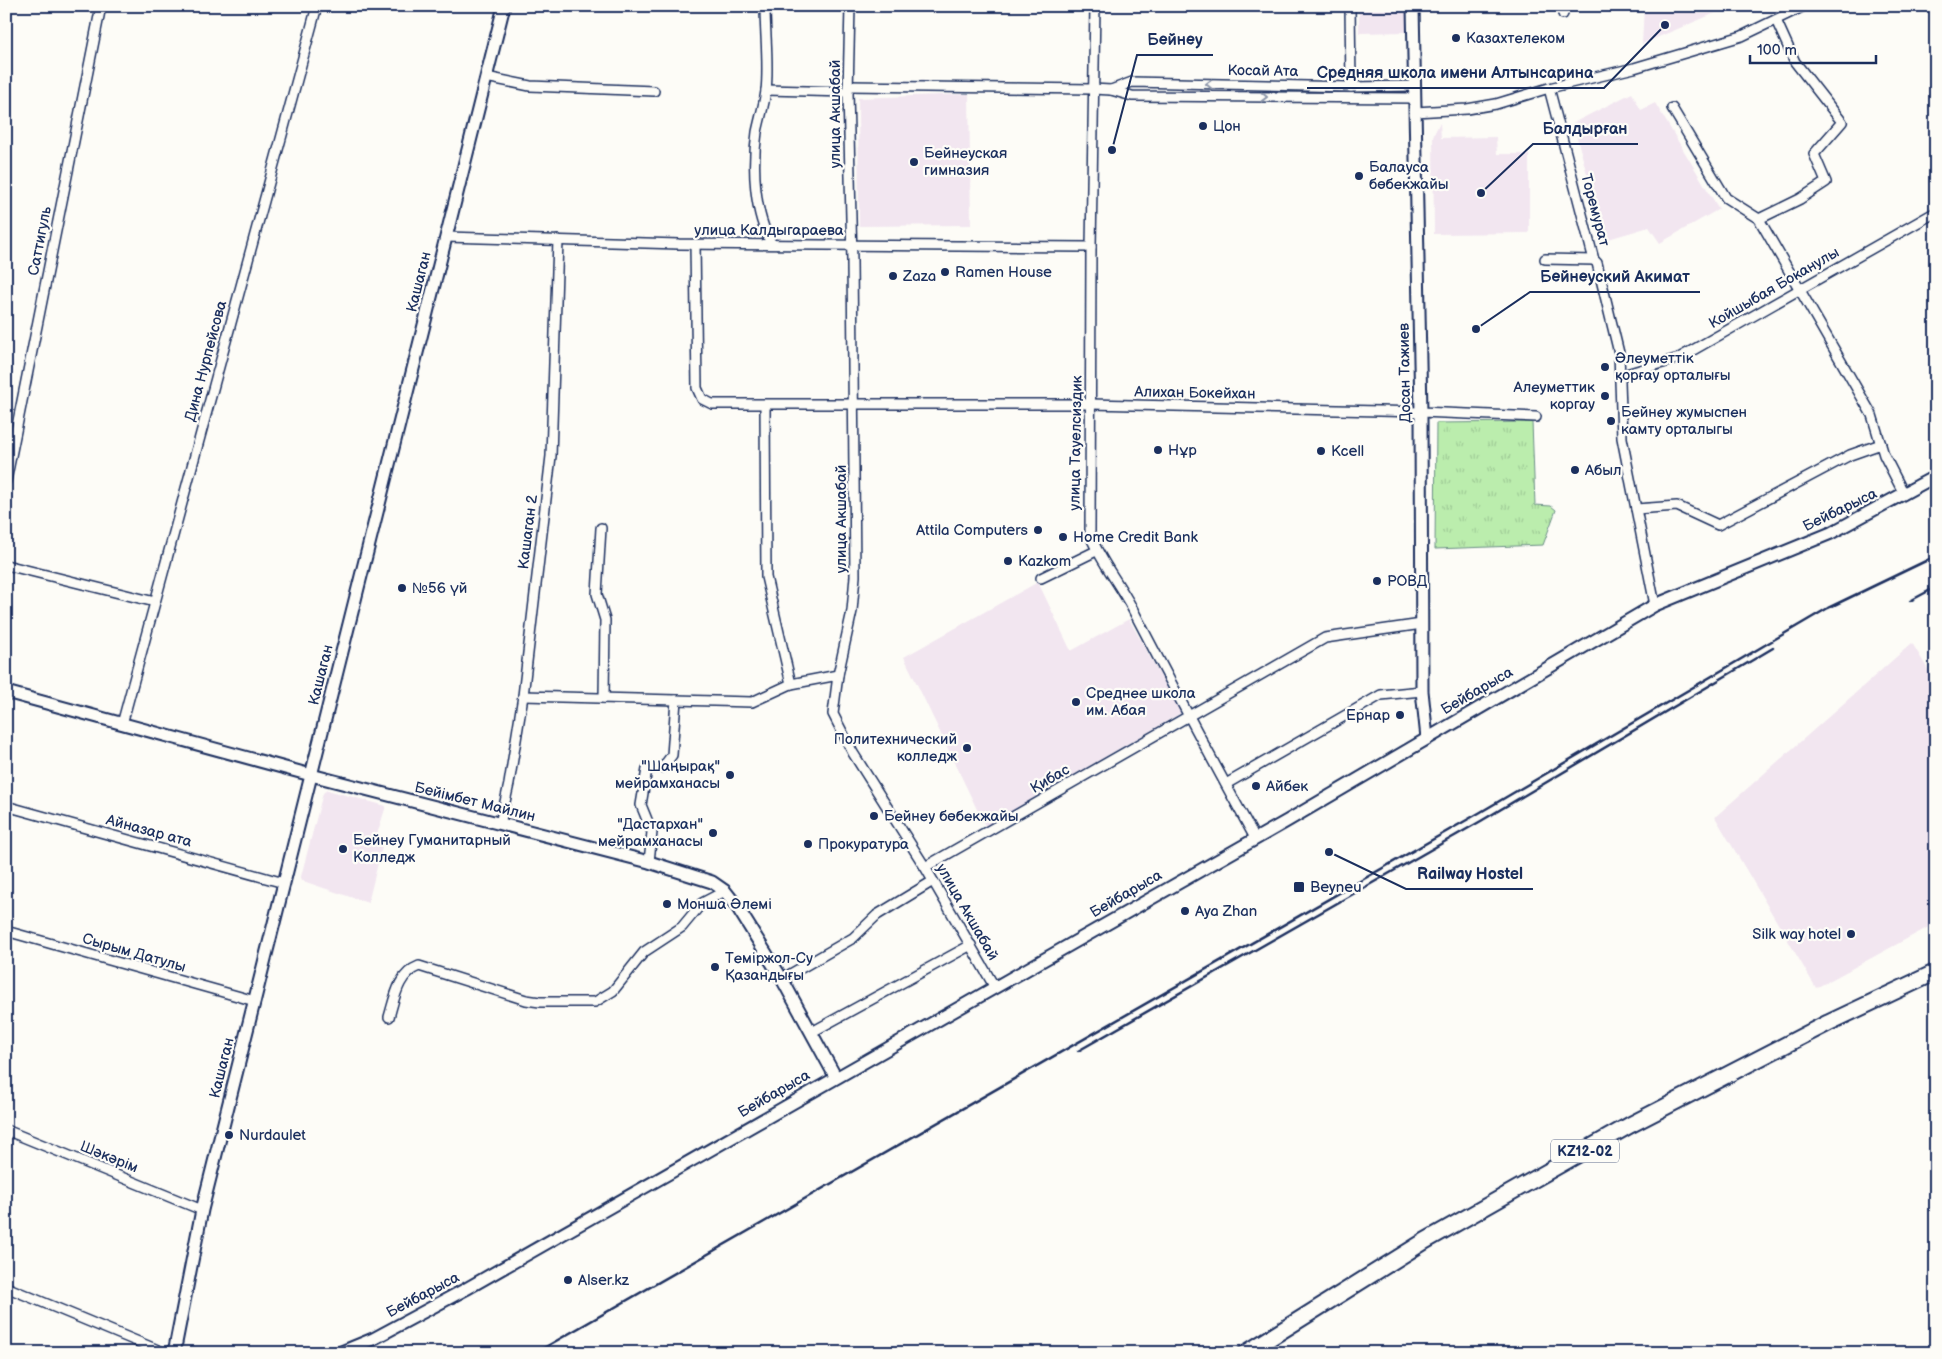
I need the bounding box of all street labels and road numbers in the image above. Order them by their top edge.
street label: улица Акшабай [826,60,845,168]
street label: Косай Ата [1227,61,1299,81]
street label: Торемурат [1576,172,1614,248]
street label: Саттигуль [24,204,56,277]
street label: улица Калдыгараева [694,221,844,240]
street label: Койшыбая Боканулы [1705,243,1843,333]
street label: Кашаган [402,250,436,314]
street label: Дина Нурпейсова [181,298,231,424]
street label: Досан Тажиев [1395,323,1415,423]
street label: улица Тауелсиздик [1065,375,1087,511]
street label: Алихан Бокейхан [1133,382,1256,404]
street label: улица Акшабай [832,465,851,573]
street label: Бейбарыса [1800,484,1880,536]
street label: Кашаган 2 [514,494,542,570]
street label: Кашаган [304,643,338,707]
street label: Бейбарыса [1438,663,1516,719]
street label: Қибас [1027,760,1074,798]
street label: Бейімбет Майлин [413,778,537,826]
street label: Айназар ата [103,810,194,852]
street label: улица Акшабай [932,860,1002,964]
street label: Бейбарыса [1087,866,1165,922]
street label: Сырым Датулы [80,929,188,977]
street label: Кашаган [205,1036,239,1100]
street label: Бейбарыса [735,1066,813,1122]
street label: Шәкәрім [77,1137,141,1177]
road number: KZ12-02 [1551,1140,1619,1162]
street label: Бейбарыса [383,1268,463,1322]

